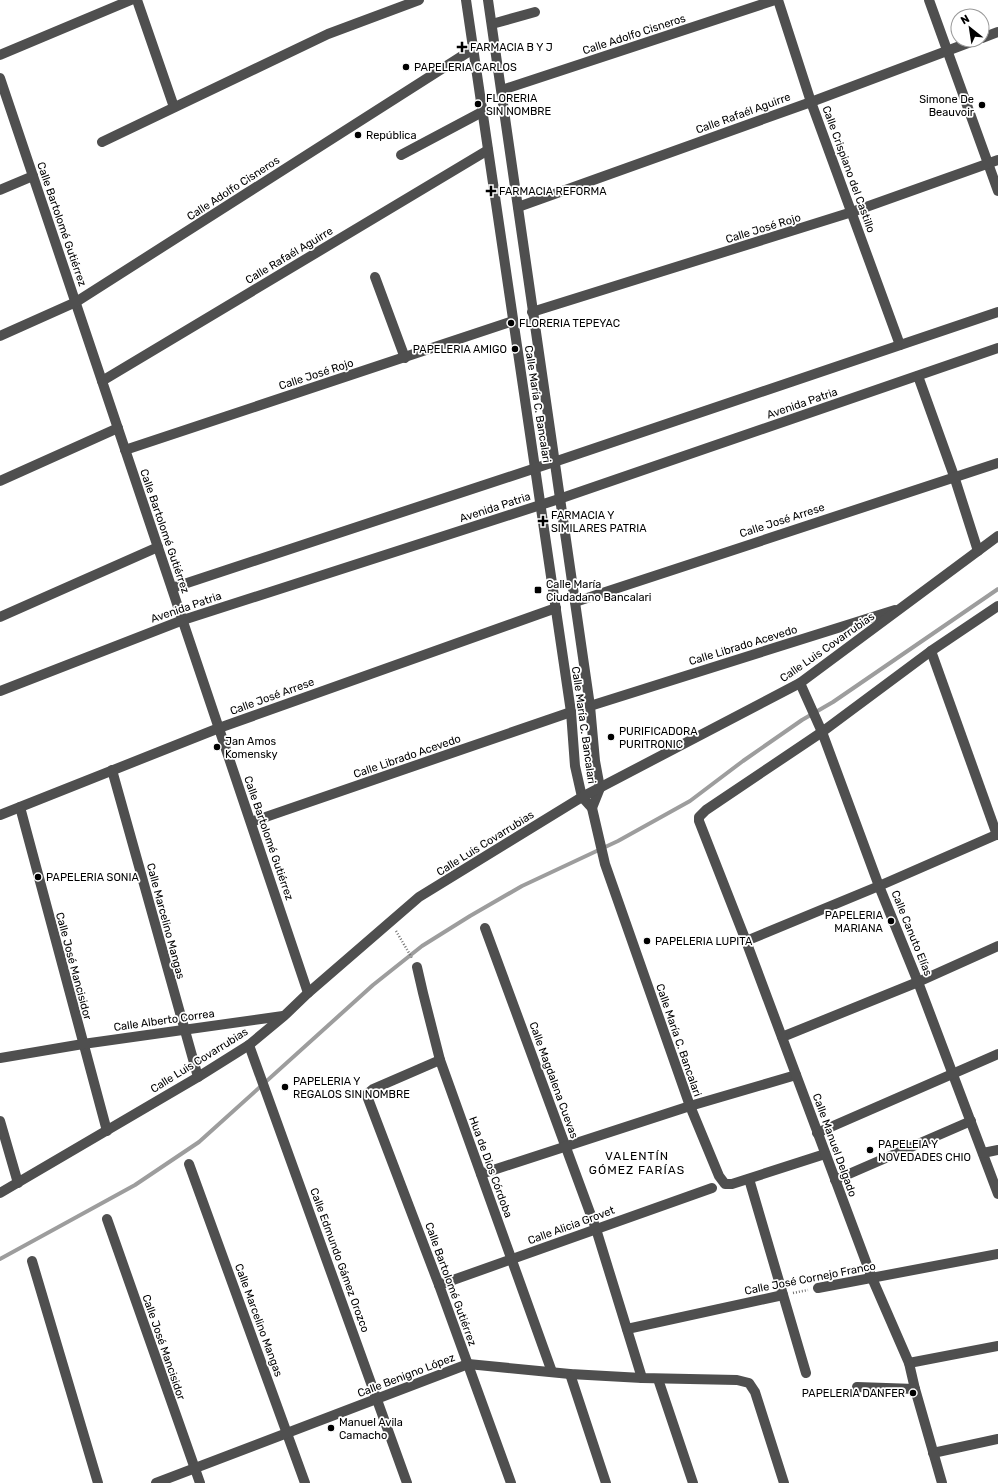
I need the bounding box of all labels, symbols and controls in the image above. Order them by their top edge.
north arrow [950,8,990,48]
street label: Calle Adolfo Cisneros [581,12,688,57]
text: N [959,12,972,27]
place label: FARMACIA B Y J [470,41,553,54]
marker: FARMACIA B Y J [457,42,467,52]
place label: PAPELERIA CARLOS [414,61,517,74]
marker: PAPELERIA CARLOS [401,62,411,72]
street label: Calle Rafaél Aguirre [694,90,792,137]
place label: FLORERIA SIN NOMBRE [486,92,552,118]
place label: Simone De Beauvoir [919,93,975,119]
marker: FLORERIA SIN NOMBRE [473,99,483,109]
marker: Simone De Beauvoir [977,100,987,110]
street label: Calle Crispiano del Castillo [819,104,878,234]
place label: República [366,129,417,142]
marker: República [353,130,363,140]
street label: Calle Adolfo Cisneros [185,153,282,223]
street label: Calle Bartolomé Gutiérrez [34,160,89,288]
place label: FARMACIA REFORMA [499,185,607,198]
marker: FARMACIA REFORMA [486,186,496,196]
street label: Calle José Rojo [724,211,802,246]
street label: Calle Rafaél Aguirre [243,224,335,287]
place label: FLORERIA TEPEYAC [519,317,620,330]
marker: FLORERIA TEPEYAC [506,318,516,328]
place label: PAPELERIA AMIGO [413,343,507,356]
marker: PAPELERIA AMIGO [510,344,520,354]
street label: Calle María C. Bancalari [522,345,553,464]
street label: Calle José Rojo [277,356,355,393]
street label: Avenida Patria [765,385,839,422]
street label: Calle Bartolomé Gutiérrez [137,467,192,595]
street label: Avenida Patria [458,490,532,525]
street label: Calle José Arrese [738,501,826,540]
place label: FARMACIA Y SIMILARES PATRIA [551,509,647,535]
marker: FARMACIA Y SIMILARES PATRIA [538,516,548,526]
place label: Calle María Ciudadano Bancalari [546,578,651,604]
marker: Calle María Ciudadano Bancalari [533,585,543,595]
street label: Avenida Patria [149,589,223,626]
street label: Calle Luis Covarrubias [778,610,877,685]
street label: Calle Librado Acevedo [687,623,799,668]
street label: Calle María C. Bancalari [569,665,598,785]
street label: Calle José Arrese [228,675,316,718]
place label: PURIFICADORA PURITRONIC [619,725,698,751]
street label: Calle Librado Acevedo [352,732,463,781]
marker: PURIFICADORA PURITRONIC [606,732,616,742]
place label: Jan Amos Komensky [225,735,278,761]
marker: Jan Amos Komensky [212,742,222,752]
street label: Calle Bartolomé Gutiérrez [241,774,296,902]
street label: Calle Luis Covarrubias [434,808,537,879]
street label: Calle Marcelino Mangas [144,862,187,981]
place label: PAPELERIA SONIA [46,871,139,884]
marker: PAPELERIA SONIA [33,872,43,882]
street label: Calle Canuto Elías [888,888,935,978]
place label: PAPELERIA MARIANA [825,909,884,935]
street label: Calle José Mancisidor [53,911,94,1022]
marker: PAPELERIA MARIANA [886,916,896,926]
place label: PAPELERIA LUPITA [655,935,753,948]
marker: PAPELERIA LUPITA [642,936,652,946]
street label: Calle María C. Bancalari [653,982,704,1098]
street label: Calle Alberto Correa [113,1007,215,1034]
street label: Calle Magdalena Cuevas [526,1020,581,1141]
street label: Calle Luis Covarrubias [148,1025,251,1096]
place label: PAPELERIA Y REGALOS SIN NOMBRE [293,1075,410,1101]
marker: PAPELERIA Y REGALOS SIN NOMBRE [280,1082,290,1092]
street label: Calle Manuel Delgado [810,1092,859,1199]
street label: Hua de Dios Córdoba [466,1115,515,1220]
place label: PAPELEIA Y NOVEDADES CHIO [878,1138,971,1164]
marker: PAPELEIA Y NOVEDADES CHIO [865,1145,875,1155]
district label: VALENTÍN GÓMEZ FARÍAS [589,1149,685,1177]
street label: Calle Edmundo Gámez Orozco [307,1186,372,1334]
street label: Calle Alicia Grovet [526,1203,617,1247]
street label: Calle Bartolomé Gutiérrez [422,1221,479,1348]
street label: Calle José Cornejo Franco [743,1259,877,1298]
street label: Calle Marcelino Mangas [232,1262,285,1379]
street label: Calle José Mancisidor [139,1293,188,1402]
street label: Calle Benigno López [356,1351,457,1400]
place label: PAPELERIA DANFER [802,1387,905,1400]
marker: PAPELERIA DANFER [908,1388,918,1398]
place label: Manuel Avila Camacho [339,1416,403,1442]
marker: Manuel Avila Camacho [326,1423,336,1433]

